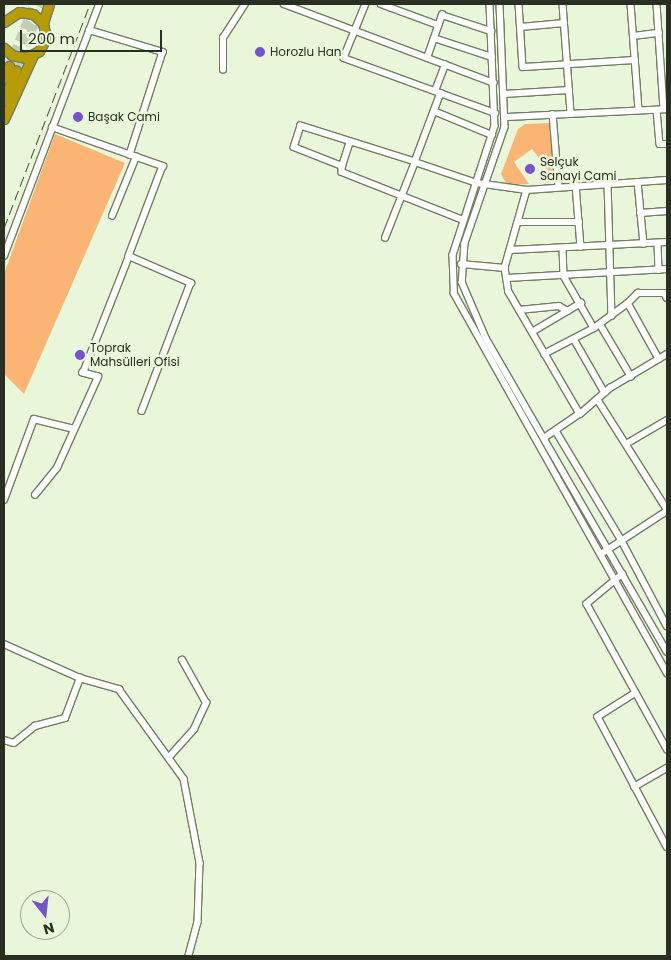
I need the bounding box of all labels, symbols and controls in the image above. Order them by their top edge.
scale bar [22,20,165,52]
text: 200 m [28,28,75,49]
place label: Horozlu Han [270,45,342,59]
marker: Horozlu Han [254,46,266,58]
place label: Başak Cami [88,110,160,124]
marker: Başak Cami [72,111,84,123]
place label: Selçuk Sanayi Cami [540,155,617,183]
marker: Selçuk Sanayi Cami [524,163,536,175]
place label: Toprak Mahsülleri Ofisi [90,341,180,369]
marker: Toprak Mahsülleri Ofisi [74,349,86,361]
north arrow [20,890,70,940]
text: N [41,917,57,940]

